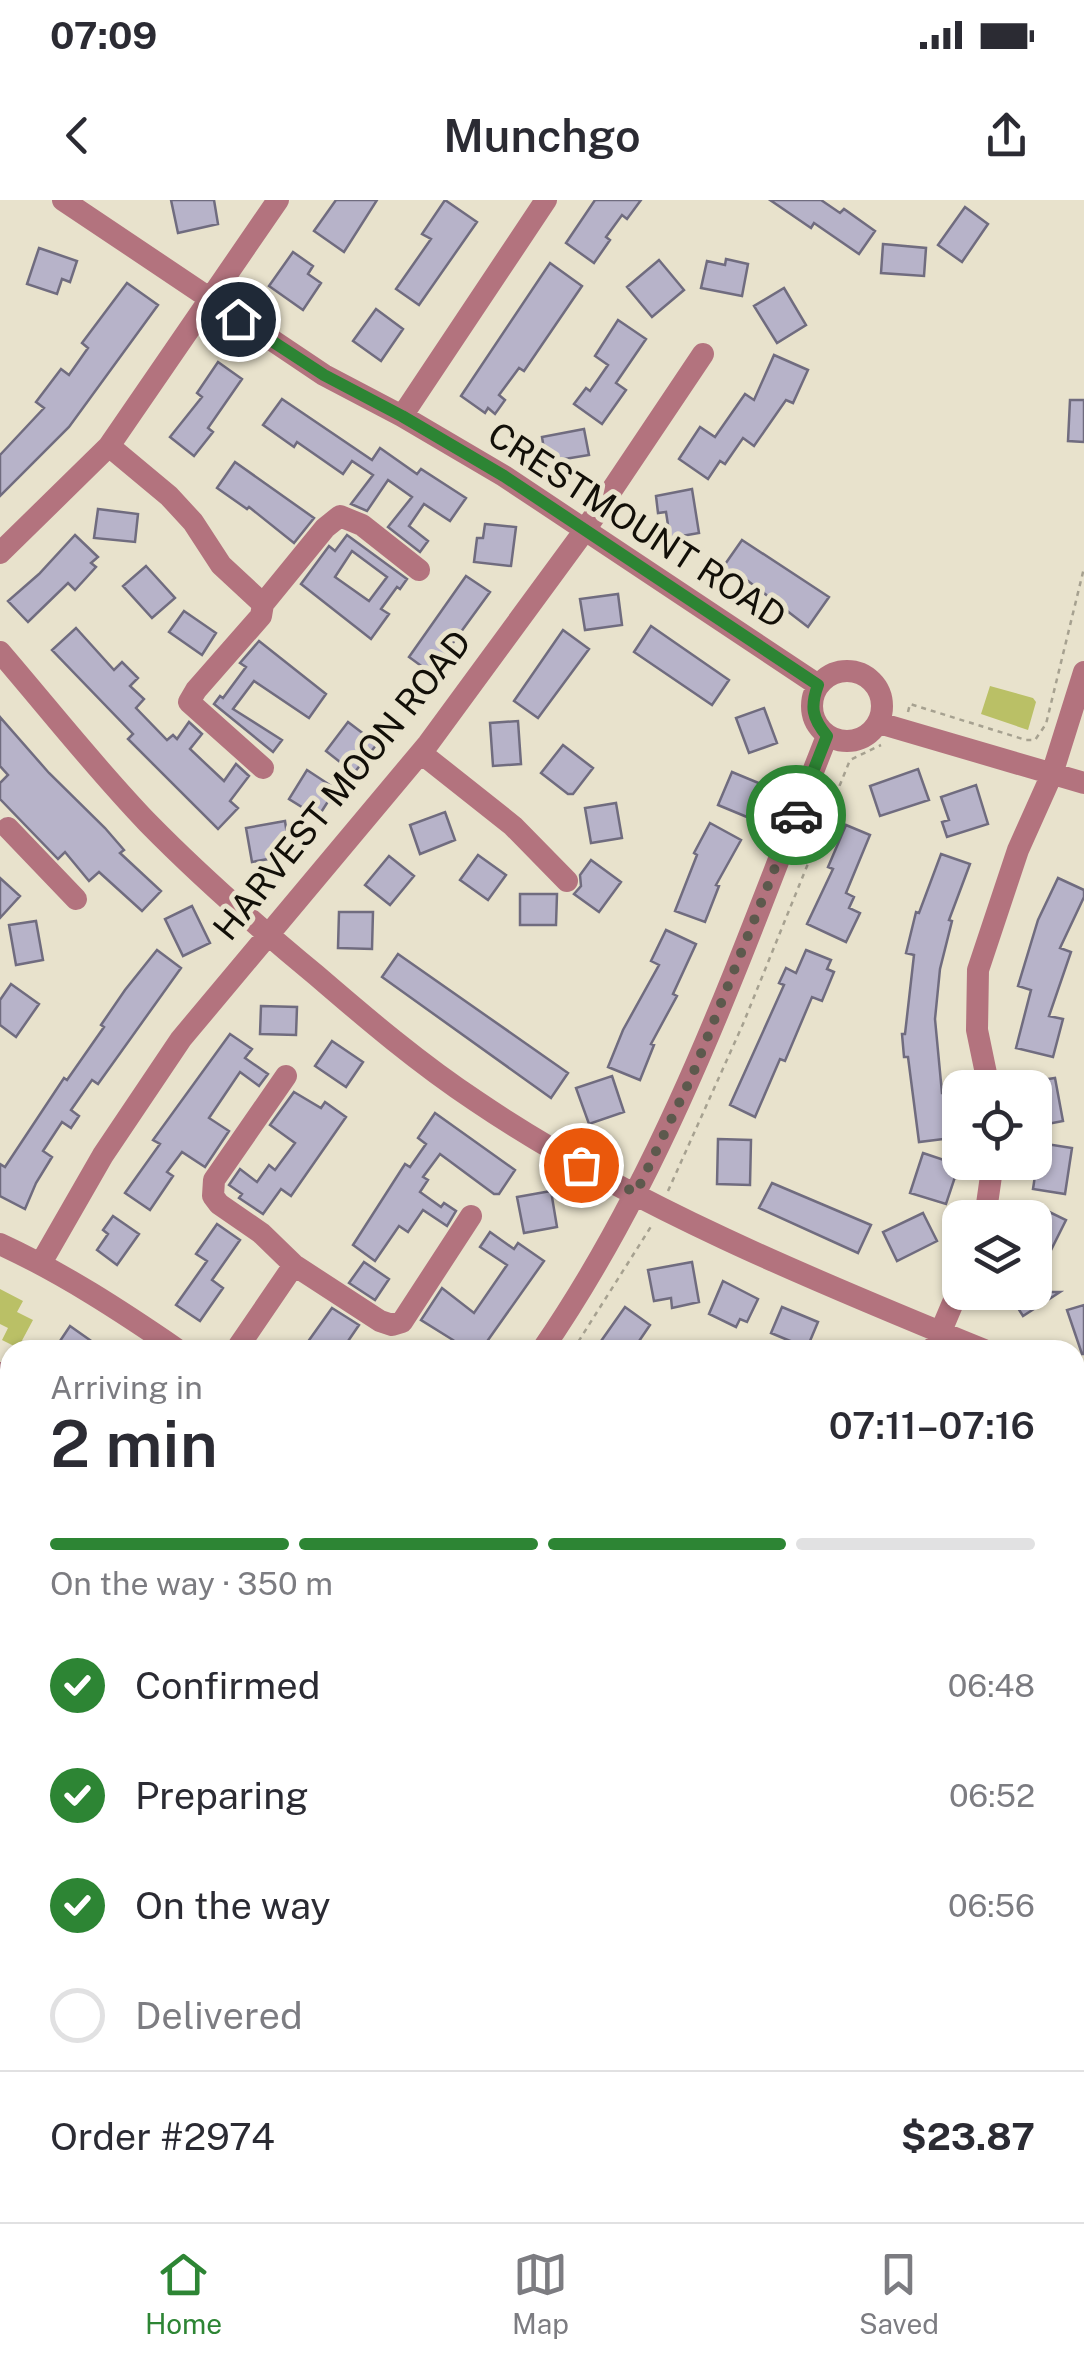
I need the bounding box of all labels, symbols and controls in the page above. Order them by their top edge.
text: 07:09 [50,13,157,58]
icon: back [50,108,105,163]
icon: share [979,108,1034,163]
text: Munchgo [443,109,641,162]
pin [196,277,281,362]
icon: home [211,292,266,347]
street label: CRESTMOUNT ROAD [481,413,793,637]
street label: HARVEST MOON ROAD [205,622,479,948]
courier [746,765,846,865]
icon: car [769,788,824,843]
map controls [942,1070,1052,1310]
button: locate [942,1070,1052,1180]
pin [539,1123,624,1208]
icon: bag [554,1138,609,1193]
button: layers [942,1200,1052,1310]
text: Arriving in [50,1369,203,1406]
text: 07:11–07:16 [829,1403,1035,1448]
text: 2 min [50,1405,218,1482]
text: On the way · 350 m [50,1565,333,1602]
icon: check [50,1658,105,1713]
text: Confirmed [135,1663,320,1708]
text: 06:48 [948,1667,1035,1704]
icon: check [50,1768,105,1823]
text: Preparing [135,1773,309,1818]
text: 06:52 [949,1777,1035,1814]
icon: check [50,1878,105,1933]
text: On the way [135,1883,331,1928]
text: 06:56 [948,1887,1035,1924]
text: Delivered [135,1993,303,2038]
text: Order #2974 [50,2114,275,2159]
text: $23.87 [901,2114,1035,2159]
tab: Home [145,2247,222,2340]
tab: Map [512,2247,569,2340]
tab: Saved [859,2247,939,2340]

